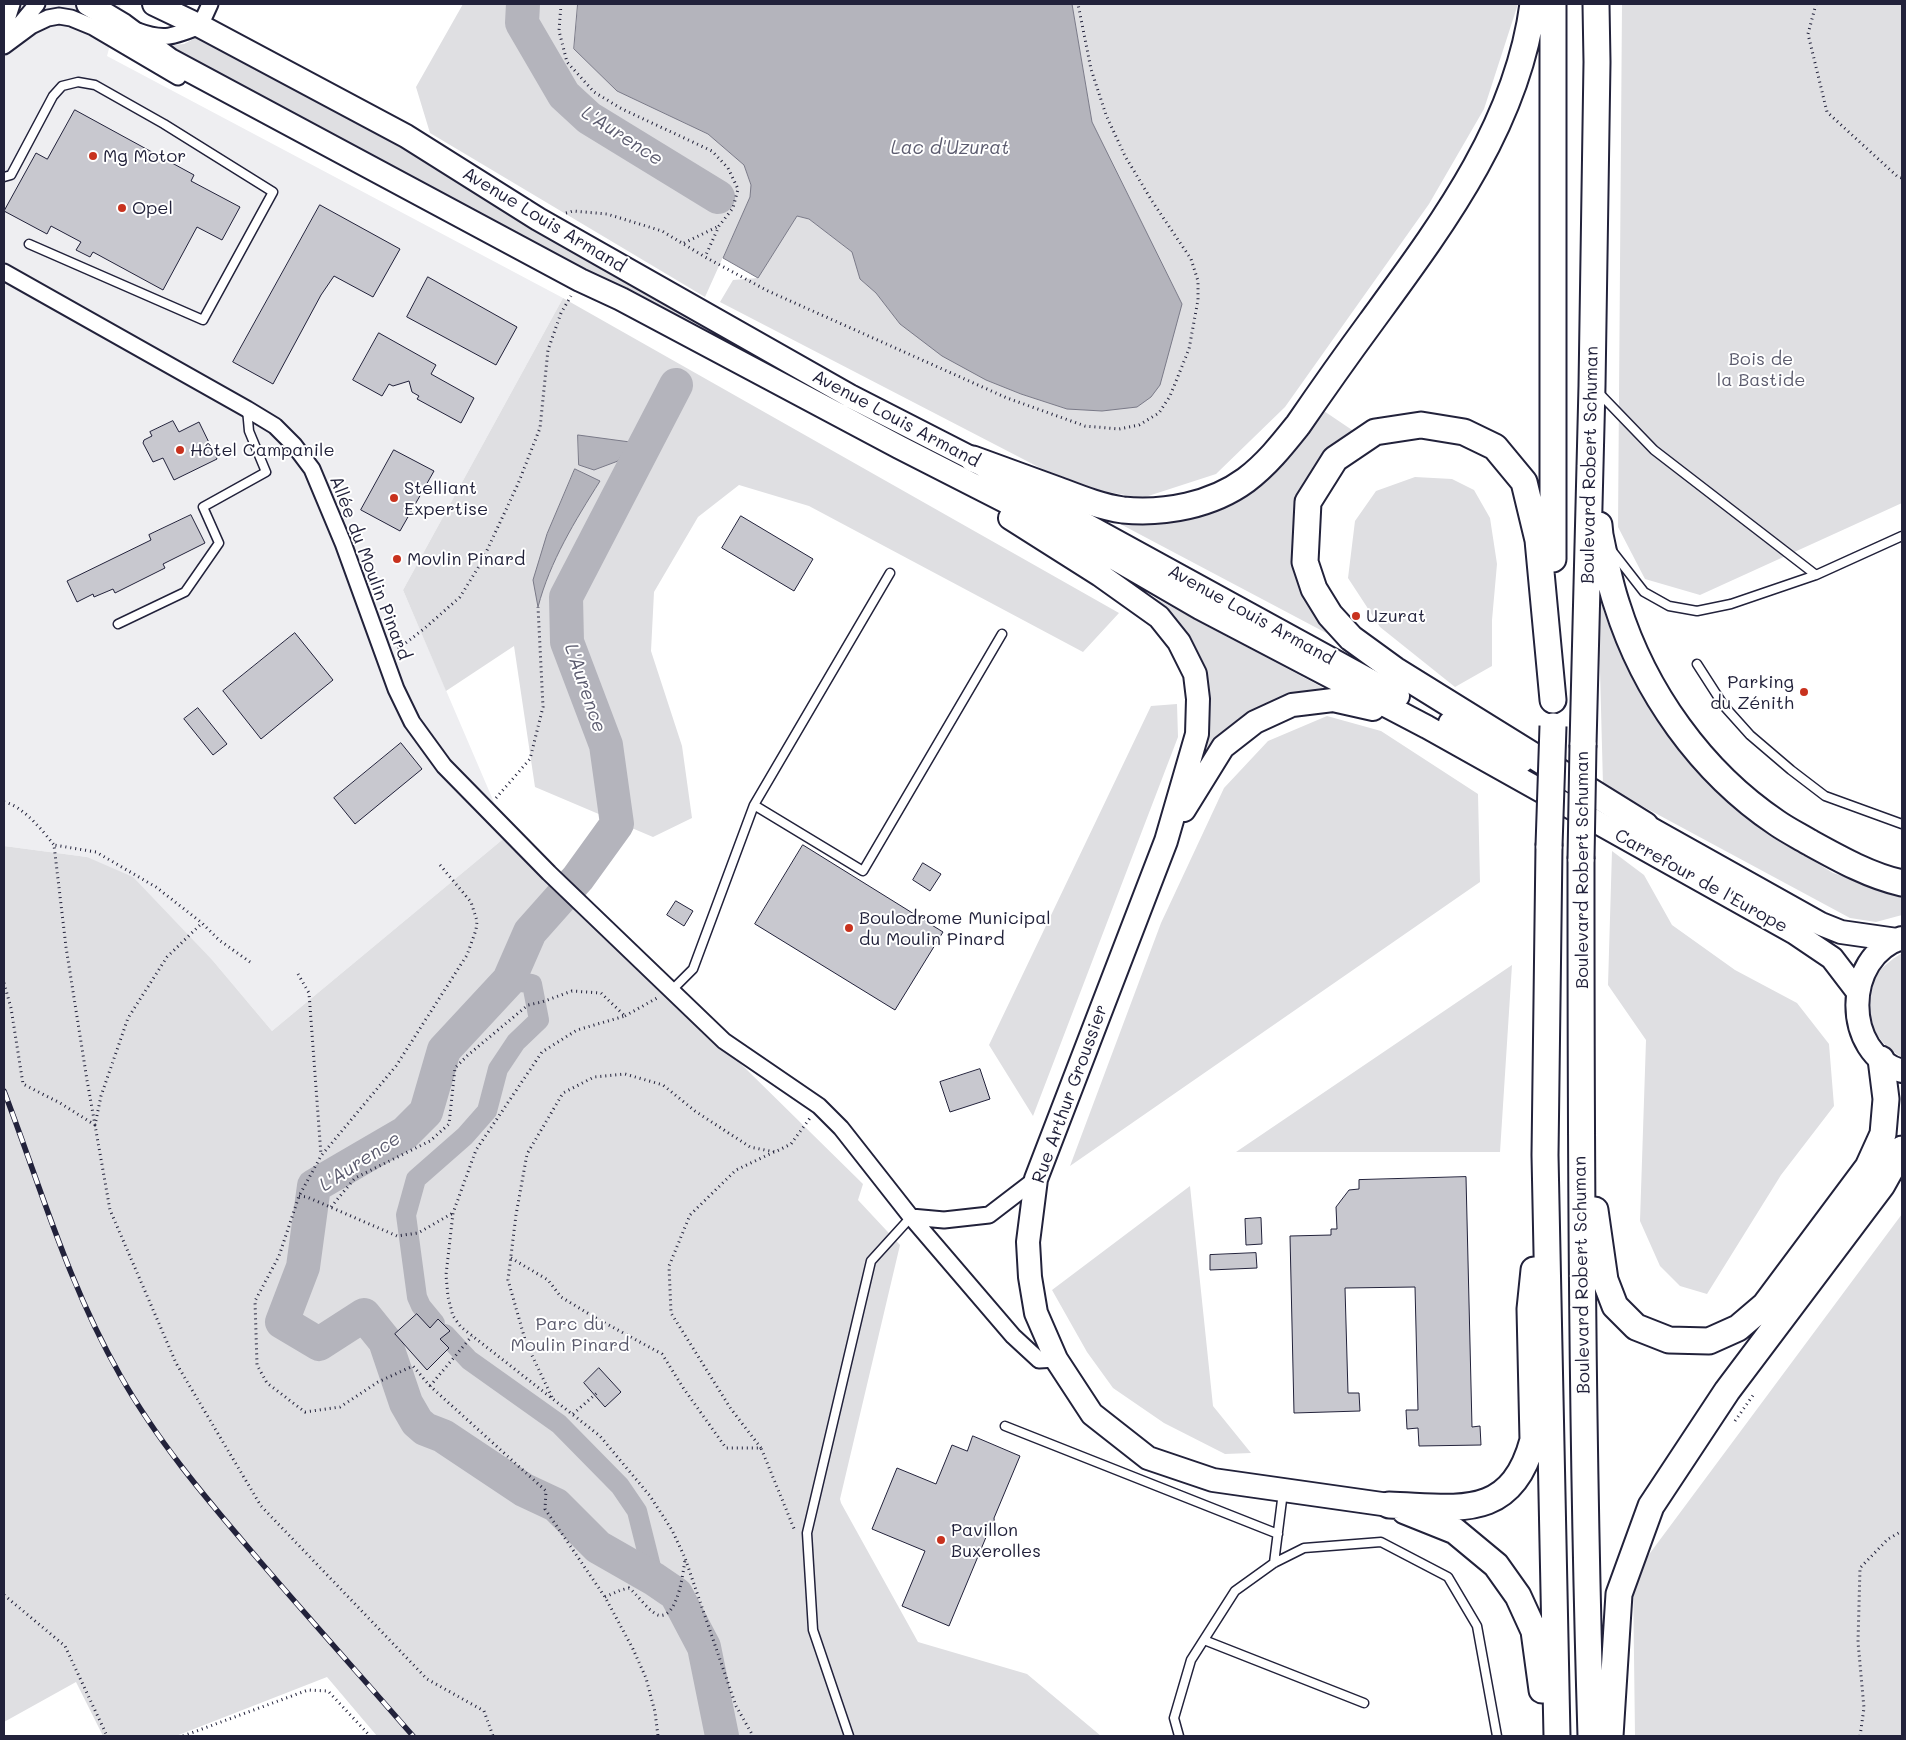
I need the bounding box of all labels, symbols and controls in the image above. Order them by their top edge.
water label: L'Aurence [577,101,667,171]
water label: Lac d'Uzurat [891,137,1009,159]
place label: Mg Motor [103,145,186,167]
marker: Mg Motor [87,150,99,162]
street label: Avenue Louis Armand [459,163,629,277]
place label: Opel [132,197,173,219]
marker: Opel [116,202,128,214]
street label: Boulevard Robert Schuman [1577,346,1603,584]
park label: Bois de la Bastide [1717,348,1805,390]
street label: Avenue Louis Armand [809,366,983,472]
place label: Hôtel Campanile [190,439,335,461]
marker: Hôtel Campanile [174,444,186,456]
street label: Allée du Moulin Pinard [325,473,415,663]
place label: Stelliant Expertise [404,477,488,520]
marker: Stelliant Expertise [388,492,400,504]
place label: Movlin Pinard [407,548,525,570]
marker: Movlin Pinard [391,553,403,565]
street label: Avenue Louis Armand [1164,560,1338,670]
place label: Uzurat [1366,605,1426,627]
marker: Uzurat [1350,610,1362,622]
water label: L'Aurence [559,641,611,735]
place label: Parking du Zénith [1710,671,1794,714]
marker: Parking du Zénith [1798,686,1810,698]
street label: Boulevard Robert Schuman [1571,751,1593,989]
street label: Carrefour de l'Europe [1611,824,1791,938]
place label: Boulodrome Municipal du Moulin Pinard [859,907,1051,950]
marker: Boulodrome Municipal du Moulin Pinard [843,922,855,934]
street label: Rue Arthur Groussier [1028,1002,1112,1186]
water label: L'Aurence [315,1127,405,1197]
street label: Boulevard Robert Schuman [1569,1156,1595,1394]
park label: Parc du Moulin Pinard [511,1313,629,1356]
place label: Pavillon Buxerolles [951,1519,1041,1562]
marker: Pavillon Buxerolles [935,1534,947,1546]

